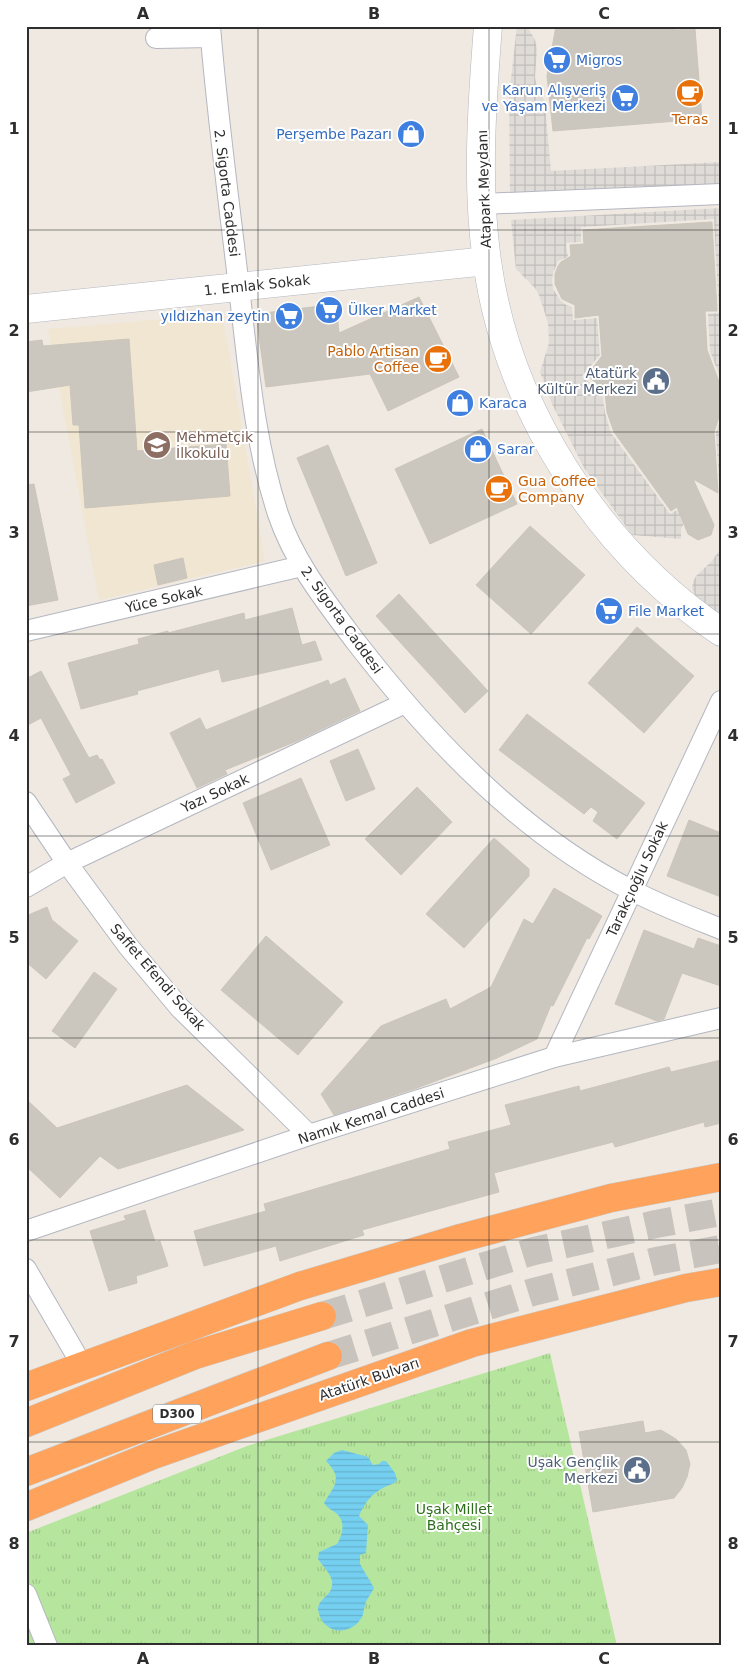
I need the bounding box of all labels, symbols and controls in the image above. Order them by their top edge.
text: A [137,4,150,23]
text: B [368,4,380,23]
text: C [598,4,610,23]
supermarket icon: Migros [542,45,572,75]
place label: Migros [576,52,622,68]
cafe icon: Teras [675,78,705,108]
place label: Karun Alışveriş ve Yaşam Merkezi [482,82,606,114]
supermarket icon: Karun Alışveriş ve Yaşam Merkezi [610,83,640,113]
place label: Teras [671,111,708,127]
text: 1 [8,119,20,138]
shop icon: Perşembe Pazarı [396,119,426,149]
text: 1 [727,119,739,138]
place label: Perşembe Pazarı [276,126,392,142]
street label: 2. Sigorta Caddesi [211,128,243,258]
street label: Atapark Meydanı [474,130,494,248]
street label: 1. Emlak Sokak [203,271,312,299]
supermarket icon: Ülker Market [314,295,344,325]
supermarket icon: yıldızhan zeytin [274,301,304,331]
place label: Ülker Market [348,301,437,318]
place label: yıldızhan zeytin [161,308,270,324]
text: 2 [8,321,20,340]
text: 2 [727,321,739,340]
place label: Pablo Artisan Coffee [327,343,419,375]
cafe icon: Pablo Artisan Coffee [423,344,453,374]
place label: Atatürk Kültür Merkezi [537,365,638,397]
public building icon: Atatürk Kültür Merkezi [641,366,671,396]
shop icon: Karaca [445,388,475,418]
place label: Karaca [479,395,527,411]
place label: Mehmetçik İlkokulu [176,429,254,461]
school or university icon: Mehmetçik İlkokulu [142,430,172,460]
shop icon: Sarar [463,434,493,464]
place label: Sarar [497,441,535,457]
place label: Gua Coffee Company [518,473,596,505]
cafe icon: Gua Coffee Company [484,474,514,504]
text: 3 [8,523,20,542]
text: 3 [727,523,739,542]
street label: 2. Sigorta Caddesi [298,563,386,677]
street label: Yüce Sokak [123,582,205,616]
supermarket icon: File Market [594,596,624,626]
place label: File Market [628,603,705,619]
text: 4 [8,726,20,745]
text: 4 [727,726,739,745]
street label: Yazı Sokak [178,770,252,816]
street label: Tarakçıoğlu Sokak [603,818,671,940]
street label: Saffet Efendi Sokak [107,920,209,1034]
text: 5 [8,928,20,947]
text: 5 [727,928,739,947]
street label: Namık Kemal Caddesi [296,1085,446,1147]
text: 6 [8,1130,20,1149]
text: 6 [727,1130,739,1149]
text: 7 [8,1332,20,1351]
text: 7 [727,1332,739,1351]
street label: Atatürk Bulvarı [317,1354,421,1404]
road number: D300 [153,1405,201,1424]
place label: Uşak Gençlik Merkezi [527,1454,619,1486]
public building icon: Uşak Gençlik Merkezi [622,1455,652,1485]
park label: Uşak Millet Bahçesi [416,1501,493,1533]
text: 8 [8,1534,20,1553]
text: 8 [727,1534,739,1553]
text: A [137,1649,150,1668]
text: B [368,1649,380,1668]
text: C [598,1649,610,1668]

